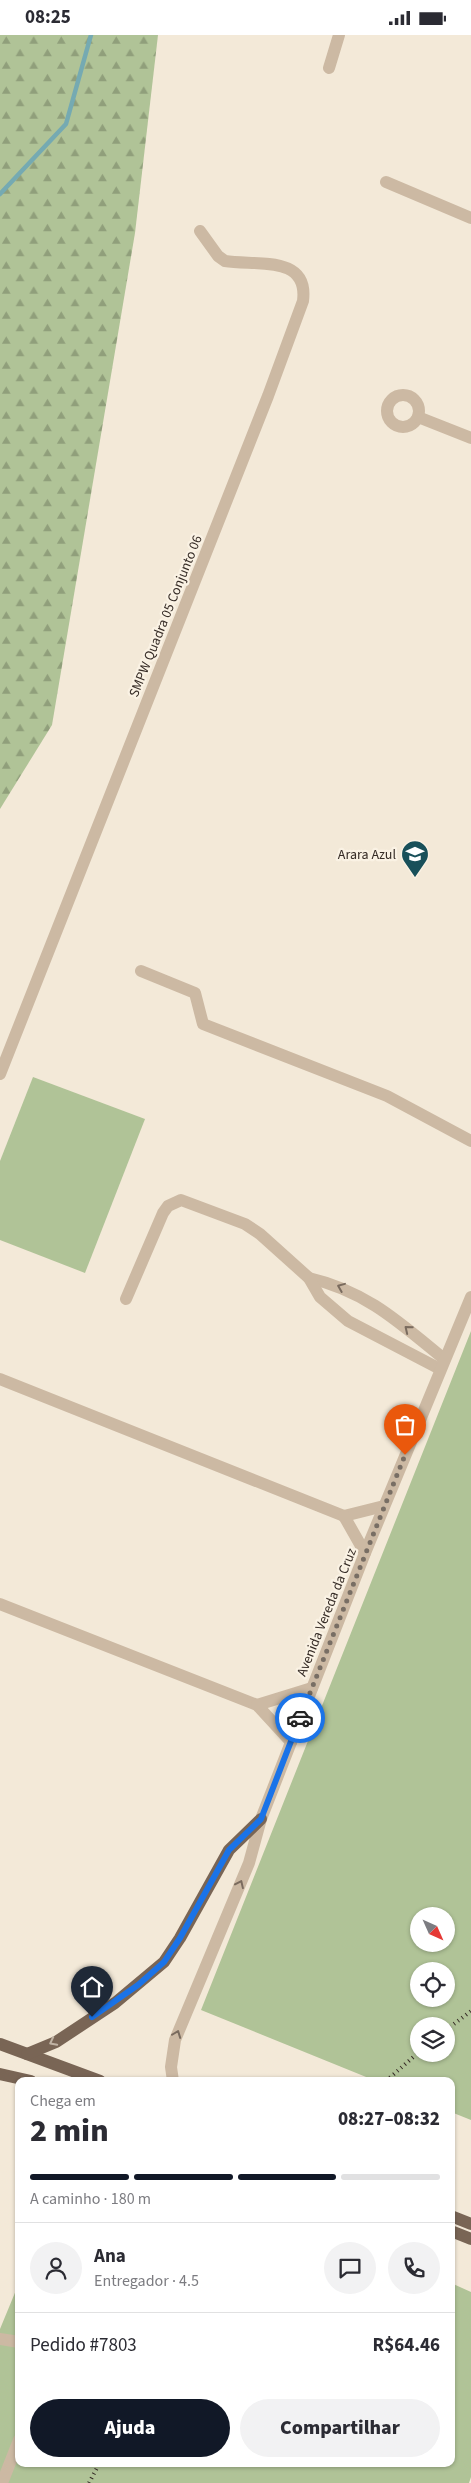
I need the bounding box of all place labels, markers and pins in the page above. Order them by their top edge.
school or university icon: Arara Azul [400,839,430,878]
place label: Arara Azul [338,845,396,865]
pin [384,1404,426,1455]
pin [71,1966,113,2017]

